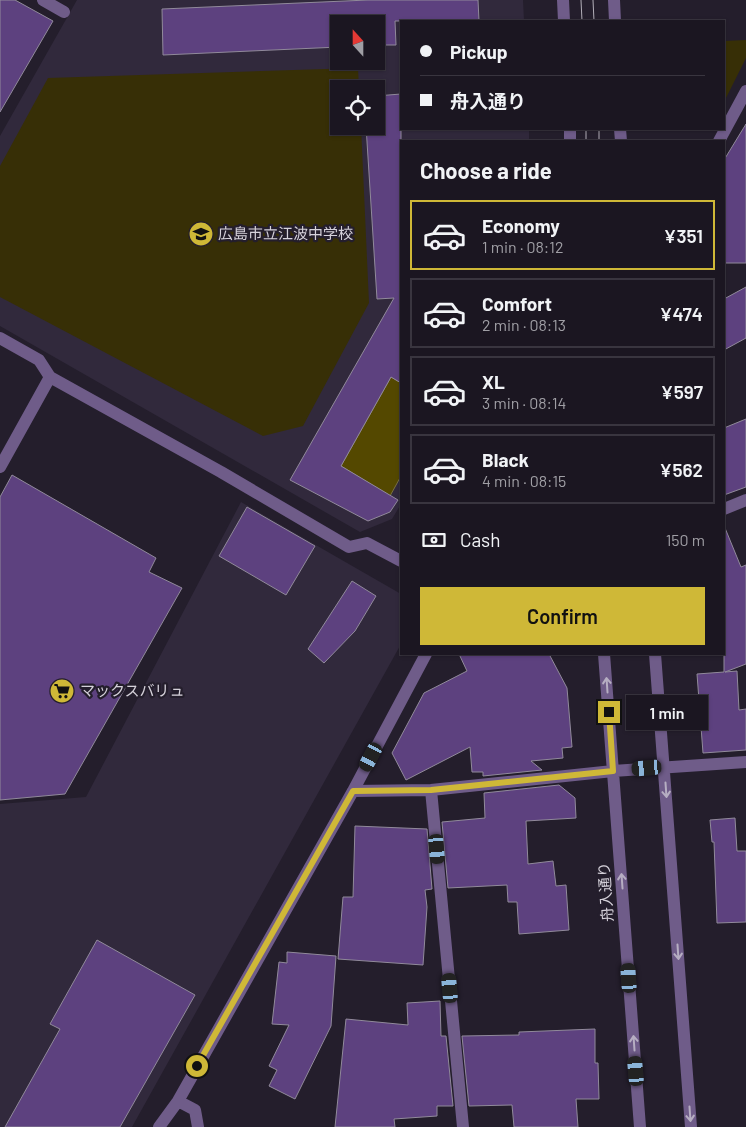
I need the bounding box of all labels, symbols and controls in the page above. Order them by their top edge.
north arrow [330,15,385,70]
map controls [330,15,385,135]
text: Pickup [450,40,508,63]
button: locate [330,80,385,135]
text: 舟入通り [450,89,526,112]
text: Choose a ride [420,157,552,183]
icon: car [422,213,467,258]
text: Economy [482,214,560,237]
school or university icon: 広島市立江波中学校 [188,221,214,247]
place label: 広島市立江波中学校 [218,224,353,242]
text: ¥351 [663,224,703,247]
text: 1 min · 08:12 [482,237,563,256]
icon: car [422,291,467,336]
text: Comfort [482,292,552,315]
text: ¥474 [660,302,703,325]
text: 2 min · 08:13 [482,315,566,334]
icon: car [422,369,467,414]
text: XL [482,370,505,393]
text: ¥597 [661,380,703,403]
text: 3 min · 08:14 [482,393,566,412]
icon: car [422,447,467,492]
text: Black [482,448,529,471]
text: ¥562 [659,458,703,481]
text: 4 min · 08:15 [482,471,566,490]
icon: cash [420,526,448,554]
text: Cash [460,528,501,551]
text: 150 m [666,530,705,549]
button: Confirm [420,587,705,645]
one-way arrow [602,677,611,693]
supermarket icon: マックスバリュ [49,678,75,704]
place label: マックスバリュ [80,681,185,699]
callout: 1 min [626,694,709,730]
route end [598,701,620,723]
text: 1 min [650,703,684,722]
car [357,740,384,774]
car [631,759,662,777]
one-way arrow [661,781,670,797]
car [428,833,445,865]
street label: 舟入通り [594,862,616,923]
one-way arrow [617,874,626,890]
one-way arrow [673,943,682,959]
car [620,963,637,993]
car [441,972,458,1004]
one-way arrow [629,1036,639,1052]
route start [186,1055,208,1077]
car [627,1055,644,1087]
one-way arrow [685,1105,695,1121]

